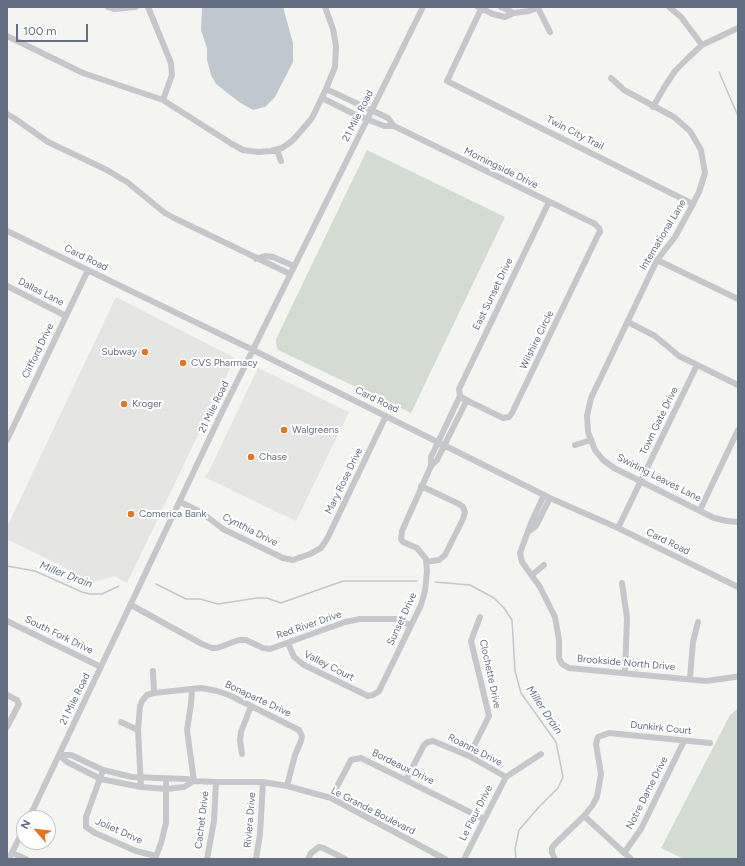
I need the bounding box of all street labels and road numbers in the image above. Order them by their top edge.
street label: 21 Mile Road [340,88,376,144]
street label: Twin City Trail [544,113,606,153]
street label: Morningside Drive [462,145,540,191]
street label: International Lane [637,198,689,272]
street label: Card Road [62,242,110,274]
street label: East Sunset Drive [470,256,516,332]
street label: Dallas Lane [16,275,66,309]
street label: Wilshire Circle [518,309,556,371]
street label: Clifford Drive [20,322,56,380]
street label: 21 Mile Road [196,379,232,435]
street label: Card Road [353,384,401,416]
street label: Town Gate Drive [637,385,681,457]
street label: Mary Rose Drive [323,446,365,516]
street label: Swirling Leaves Lane [615,452,703,504]
street label: Cynthia Drive [220,511,280,549]
street label: Card Road [644,526,692,558]
street label: Sunset Drive [385,591,419,647]
street label: Red River Drive [275,608,343,642]
street label: South Fork Drive [23,613,95,657]
street label: Clochette Drive [477,638,503,710]
street label: Valley Court [302,648,356,684]
street label: Brookside North Drive [576,653,676,673]
street label: 21 Mile Road [57,671,93,727]
street label: Bonaparte Drive [223,678,293,720]
street label: Dunkirk Court [630,719,692,737]
street label: Roanne Drive [446,731,504,769]
street label: Bordeaux Drive [370,747,436,787]
street label: Notre Dame Drive [623,755,671,831]
street label: Le Fleur Drive [457,783,495,843]
street label: Le Grande Boulevard [329,785,417,837]
street label: Cachet Drive [193,790,211,850]
street label: Riviera Drive [242,792,258,848]
street label: Joliet Drive [94,815,144,847]

